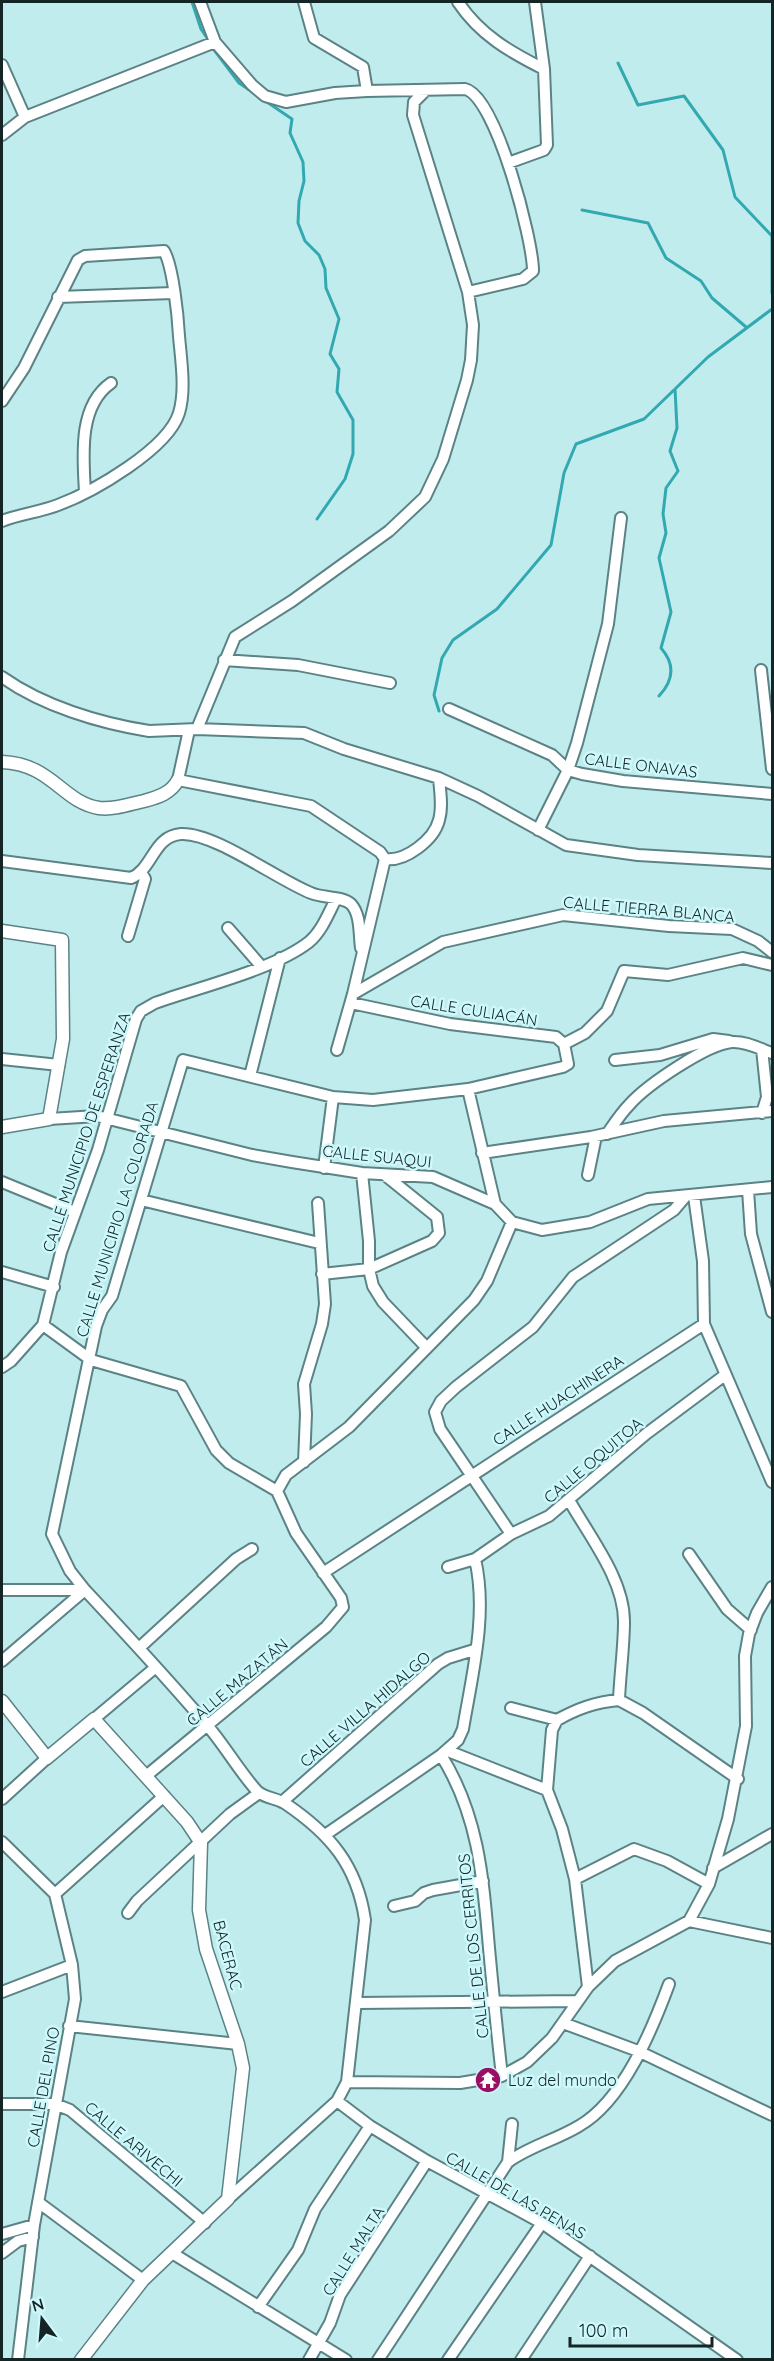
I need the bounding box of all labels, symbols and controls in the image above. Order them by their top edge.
street label: CALLE ONAVAS [583,748,699,782]
street label: CALLE TIERRA BLANCA [562,892,736,926]
street label: CALLE CULIACÁN [409,990,539,1030]
street label: CALLE MUNICIPIO DE ESPERANZA [38,1009,134,1255]
street label: CALLE MUNICIPIO LA COLORADA [72,1099,162,1339]
street label: CALLE SUAQUI [321,1140,433,1172]
street label: CALLE HUACHINERA [489,1350,627,1450]
street label: CALLE OQUITOA [539,1413,647,1507]
street label: CALLE MAZATÁN [182,1634,292,1730]
street label: CALLE VILLA HIDALGO [296,1647,434,1771]
street label: CALLE DE LOS CERRITOS [453,1853,493,2039]
street label: BACERAC [209,1918,247,1992]
street label: CALLE DEL PINO [23,2025,63,2149]
temple icon: Luz del mundo [473,2065,503,2095]
place label: Luz del mundo [508,2070,617,2090]
street label: CALLE ARIVECHI [81,2097,187,2191]
street label: CALLE DE LAS PENAS [443,2147,589,2243]
street label: CALLE MALTA [318,2203,388,2299]
north arrow [12,2289,72,2349]
text: N [29,2293,46,2316]
scale bar [570,2310,712,2348]
text: 100 m [579,2319,628,2342]

